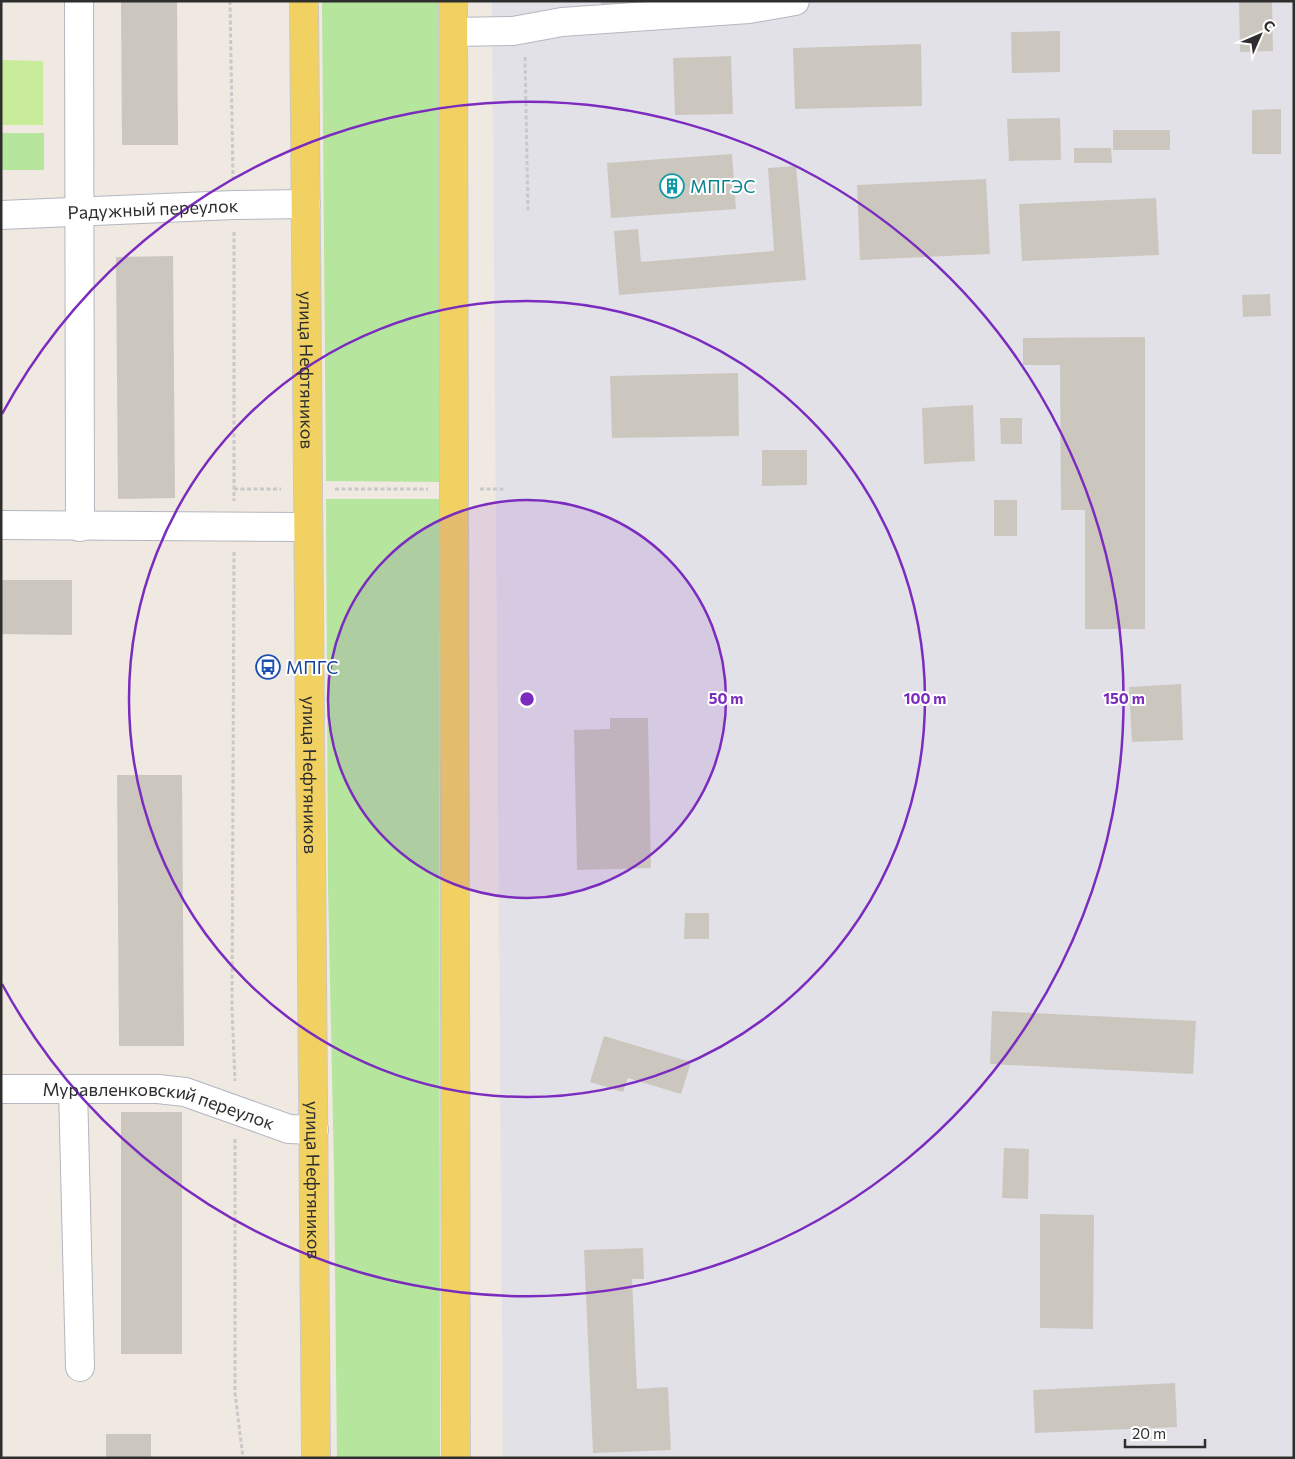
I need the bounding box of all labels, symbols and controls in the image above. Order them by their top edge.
north arrow [1235,10,1285,60]
text: С [1260,16,1279,35]
building icon: МПГЭС [659,173,685,199]
place label: МПГЭС [690,175,756,197]
street label: Радужный переулок [67,194,239,223]
street label: улица Нефтяников [295,291,319,449]
bus stop icon: МПГС [255,654,281,680]
place label: МПГС [286,656,339,678]
text: 50 m [709,689,743,707]
text: 100 m [904,689,946,707]
text: 150 m [1103,689,1145,707]
centre of rings [518,690,536,708]
street label: улица Нефтяников [299,696,322,854]
street label: Муравленковский переулок [43,1078,278,1134]
street label: улица Нефтяников [302,1101,325,1259]
scale bar [1125,1416,1205,1448]
text: 20 m [1132,1424,1166,1442]

